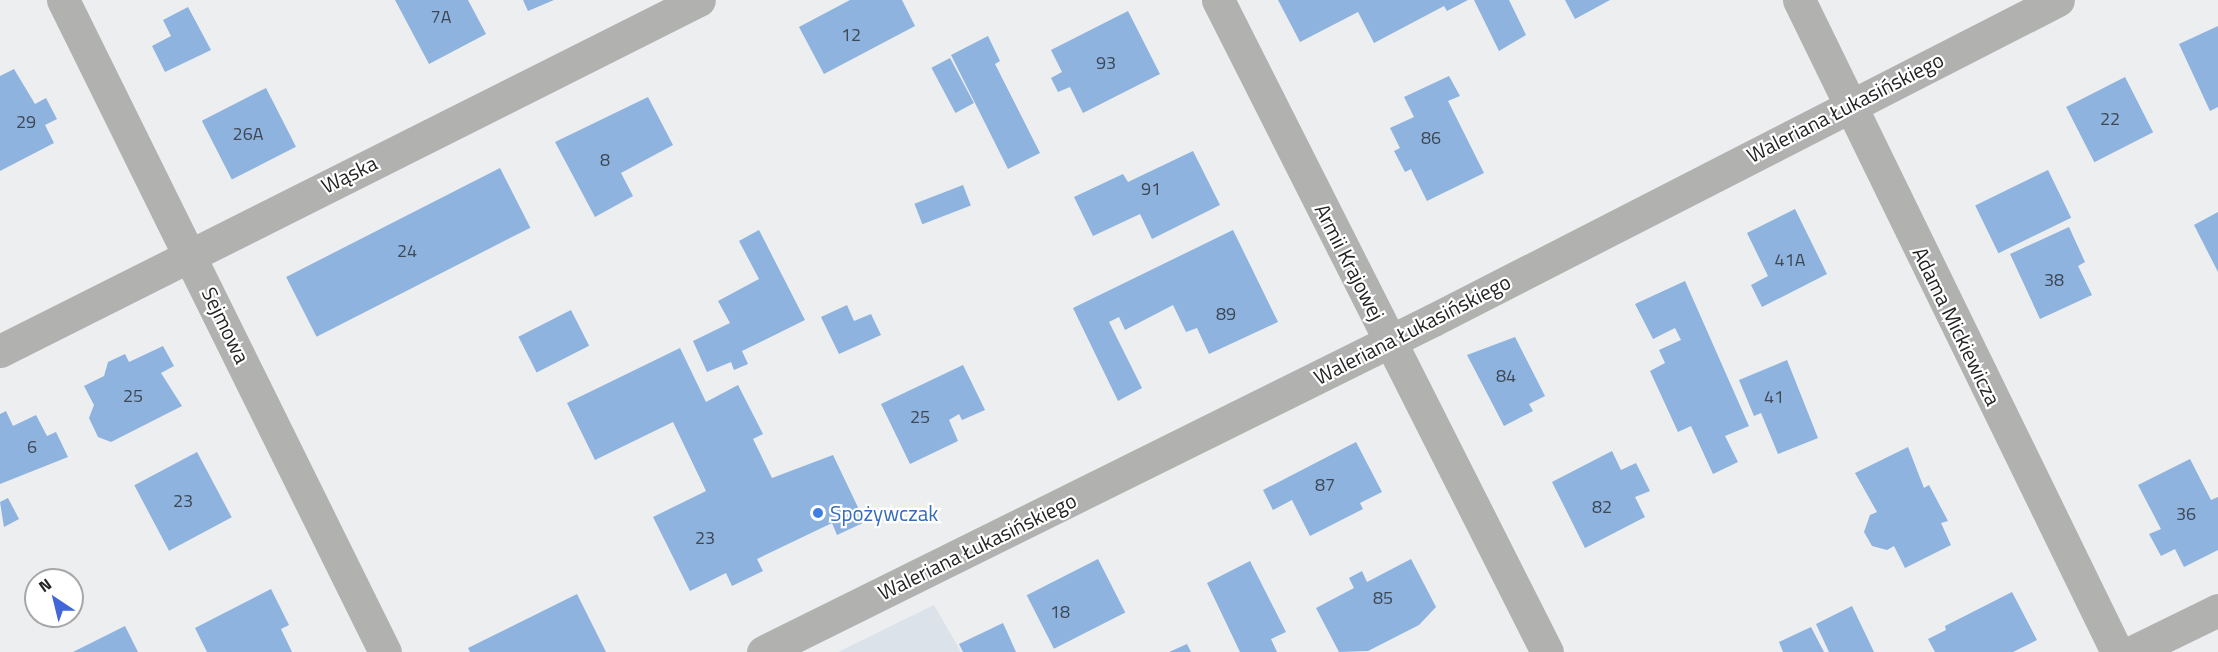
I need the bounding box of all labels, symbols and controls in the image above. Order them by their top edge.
house number: 7A [431,6,451,28]
house number: 12 [841,24,861,46]
street label: Waleriana Łukasińskiego [1742,46,1948,168]
house number: 93 [1096,52,1116,74]
house number: 22 [2100,108,2120,130]
house number: 29 [16,111,36,133]
house number: 26A [233,123,263,145]
house number: 86 [1421,127,1441,149]
house number: 8 [600,149,610,171]
street label: Wąska [317,150,381,198]
house number: 91 [1141,178,1161,200]
street label: Armii Krajowej [1310,199,1390,325]
house number: 24 [397,240,417,262]
street label: Adama Mickiewicza [1908,243,2006,409]
house number: 41A [1775,249,1805,271]
street label: Waleriana Łukasińskiego [1309,268,1515,390]
house number: 38 [2044,269,2064,291]
street label: Sejmowa [197,283,255,367]
house number: 89 [1216,303,1236,325]
house number: 84 [1496,365,1516,387]
house number: 25 [123,385,143,407]
house number: 41 [1764,386,1784,408]
house number: 25 [910,406,930,428]
house number: 6 [27,436,37,458]
house number: 87 [1315,474,1335,496]
street label: Waleriana Łukasińskiego [874,487,1080,605]
house number: 23 [173,490,193,512]
house number: 82 [1592,496,1612,518]
place label: Spożywczak [830,500,938,526]
house number: 36 [2176,503,2196,525]
marker: Spożywczak [811,506,825,520]
house number: 23 [695,527,715,549]
north arrow [24,568,84,628]
text: N [33,572,56,598]
house number: 85 [1373,587,1393,609]
house number: 18 [1050,601,1070,623]

